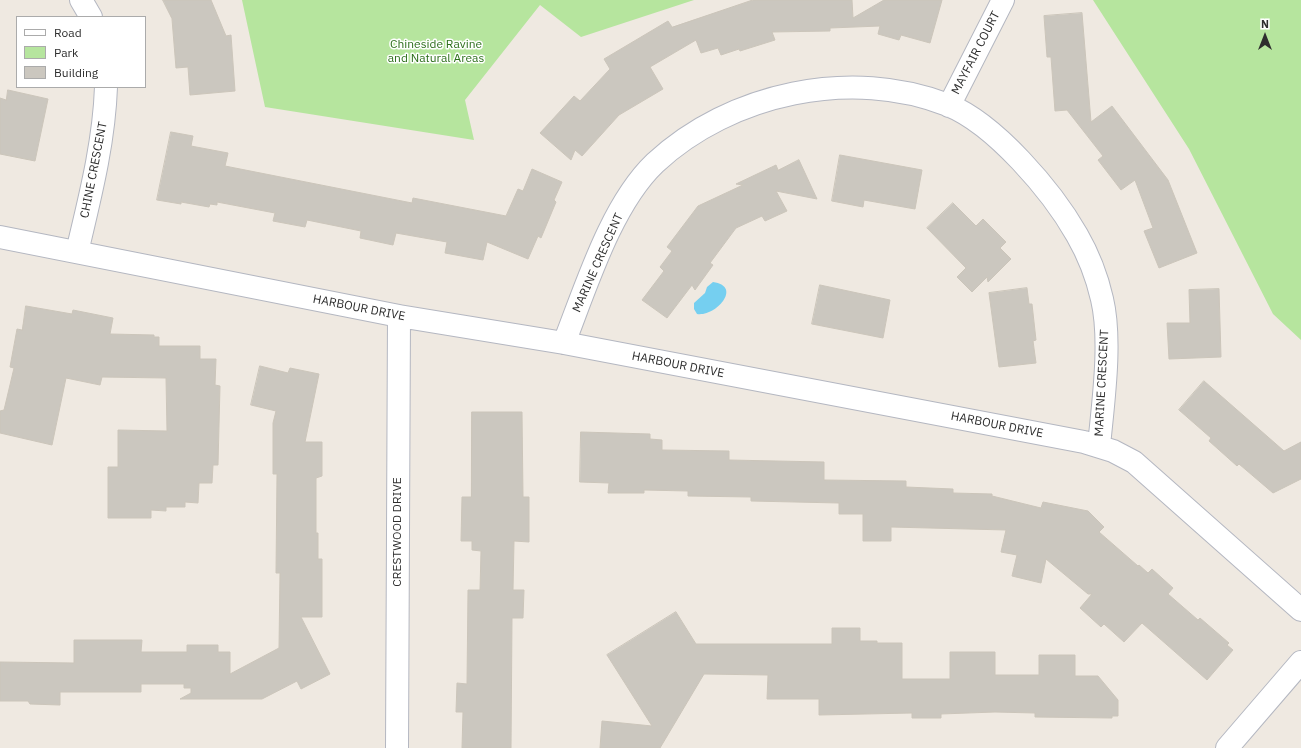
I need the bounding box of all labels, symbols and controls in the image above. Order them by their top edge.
street label: MAYFAIR COURT [949,9,1003,97]
legend [16,16,146,88]
north arrow [1245,16,1285,56]
text: N [1261,17,1269,31]
text: Road [54,25,82,40]
park label: Chineside Ravine and Natural Areas [388,38,484,66]
text: Park [54,45,78,60]
text: Building [54,65,98,80]
street label: CHINE CRESCENT [78,121,110,219]
street label: MARINE CRESCENT [570,211,626,315]
street label: HARBOUR DRIVE [312,292,406,324]
street label: MARINE CRESCENT [1092,329,1112,437]
street label: HARBOUR DRIVE [631,349,725,381]
street label: HARBOUR DRIVE [950,409,1044,441]
street label: CRESTWOOD DRIVE [391,477,405,587]

